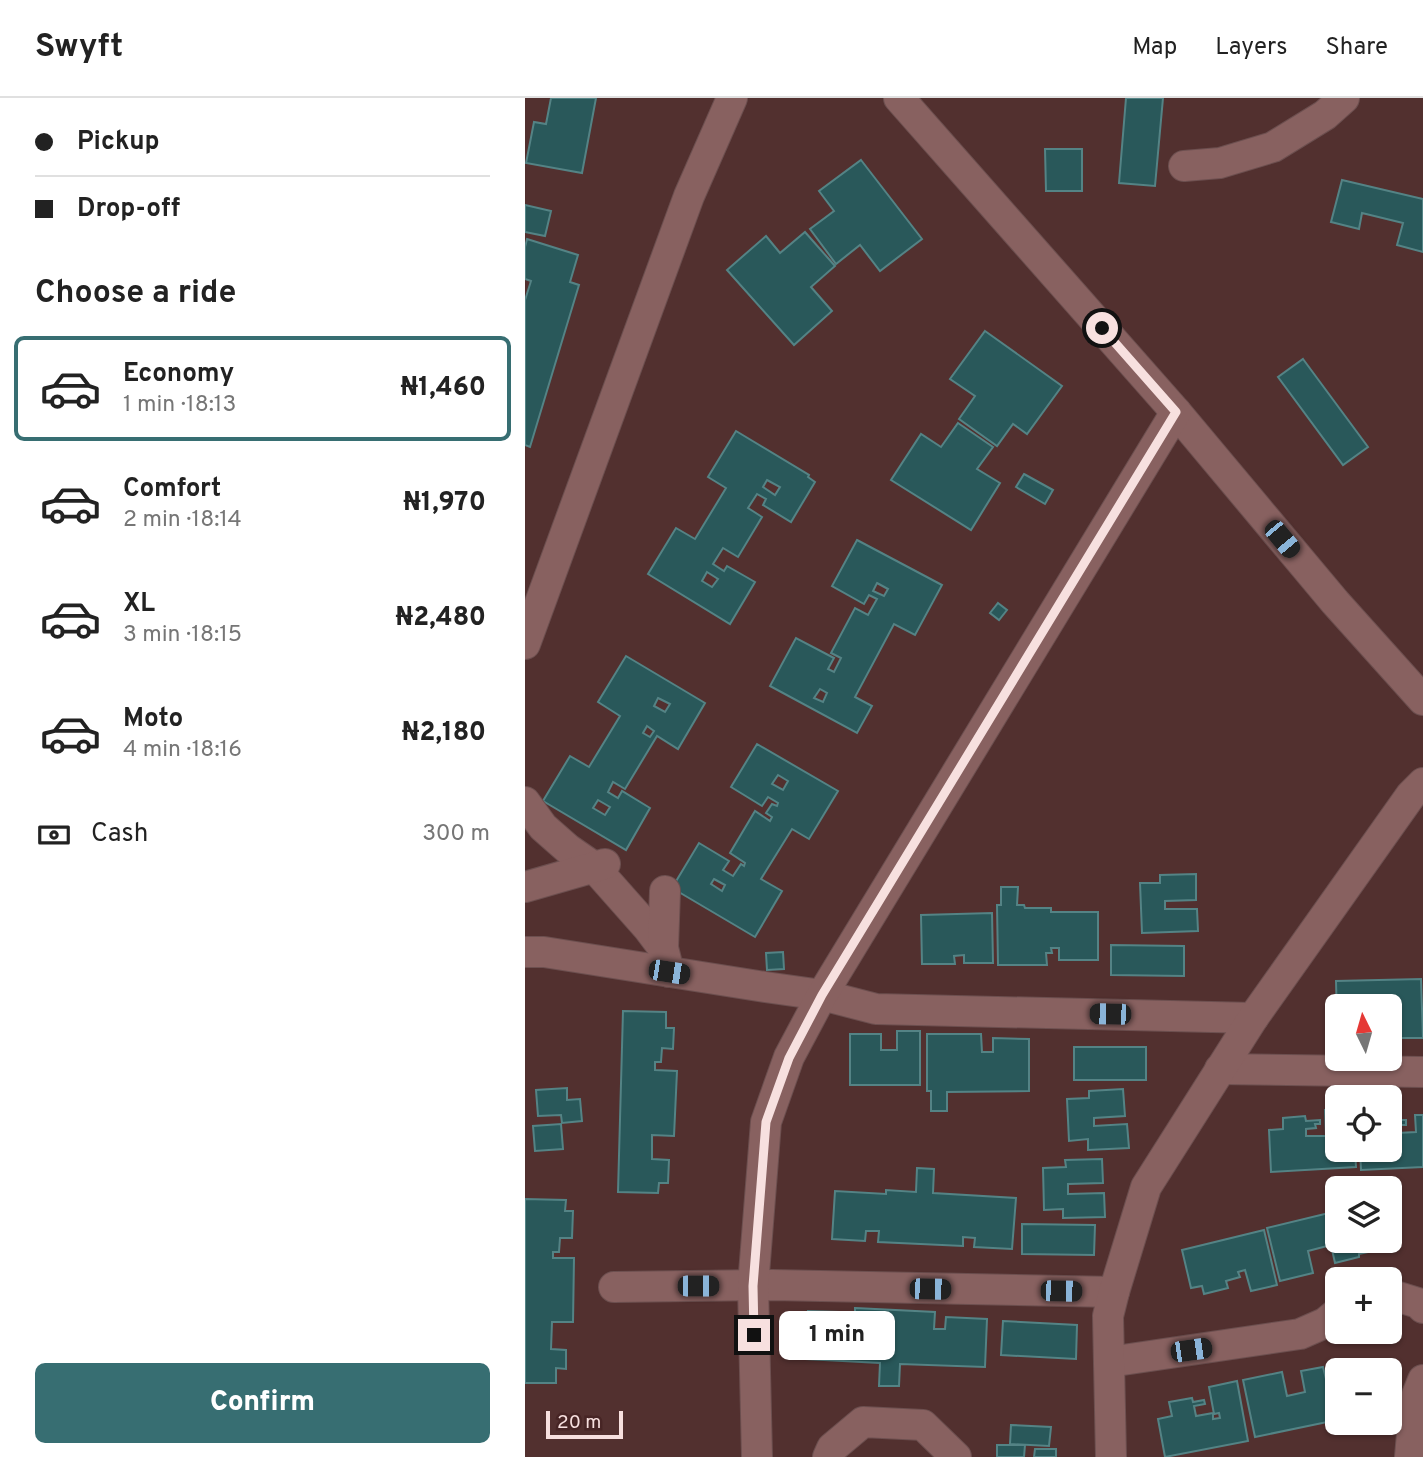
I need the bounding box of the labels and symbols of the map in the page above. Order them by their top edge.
route start [1086,312,1118,344]
car [1261,516,1304,562]
car [647,958,692,986]
north arrow [1325,994,1402,1071]
car [1089,1003,1132,1025]
car [678,1276,720,1297]
car [909,1278,952,1300]
car [1040,1280,1083,1302]
callout: 1 min [779,1310,894,1360]
route end [738,1319,770,1351]
car [1169,1337,1214,1363]
scale bar [546,1408,623,1440]

